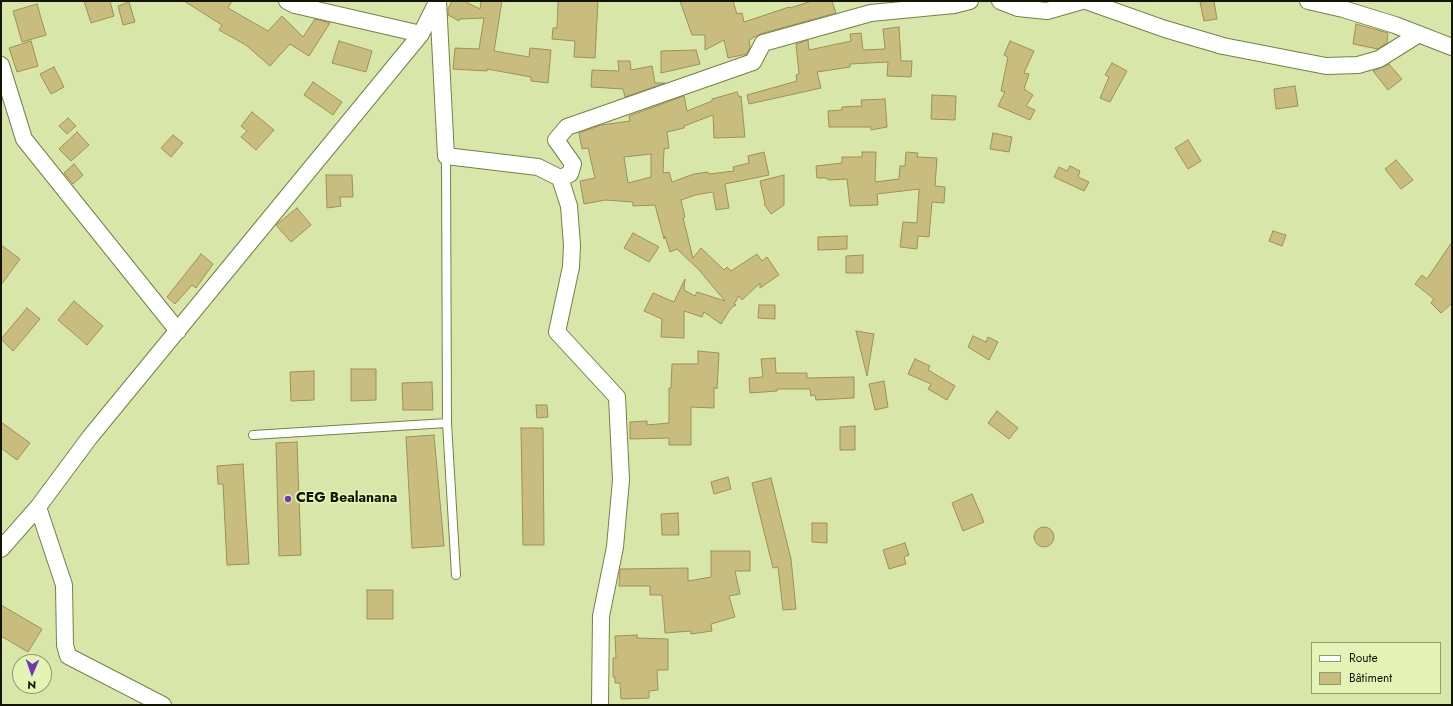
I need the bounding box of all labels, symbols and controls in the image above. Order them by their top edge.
place label: CEG Bealanana [296,491,397,507]
marker: CEG Bealanana [283,494,293,504]
legend [1311,642,1441,694]
text: Route [1349,649,1378,667]
north arrow [12,654,52,694]
text: Bâtiment [1349,669,1392,687]
text: N [27,677,36,693]

